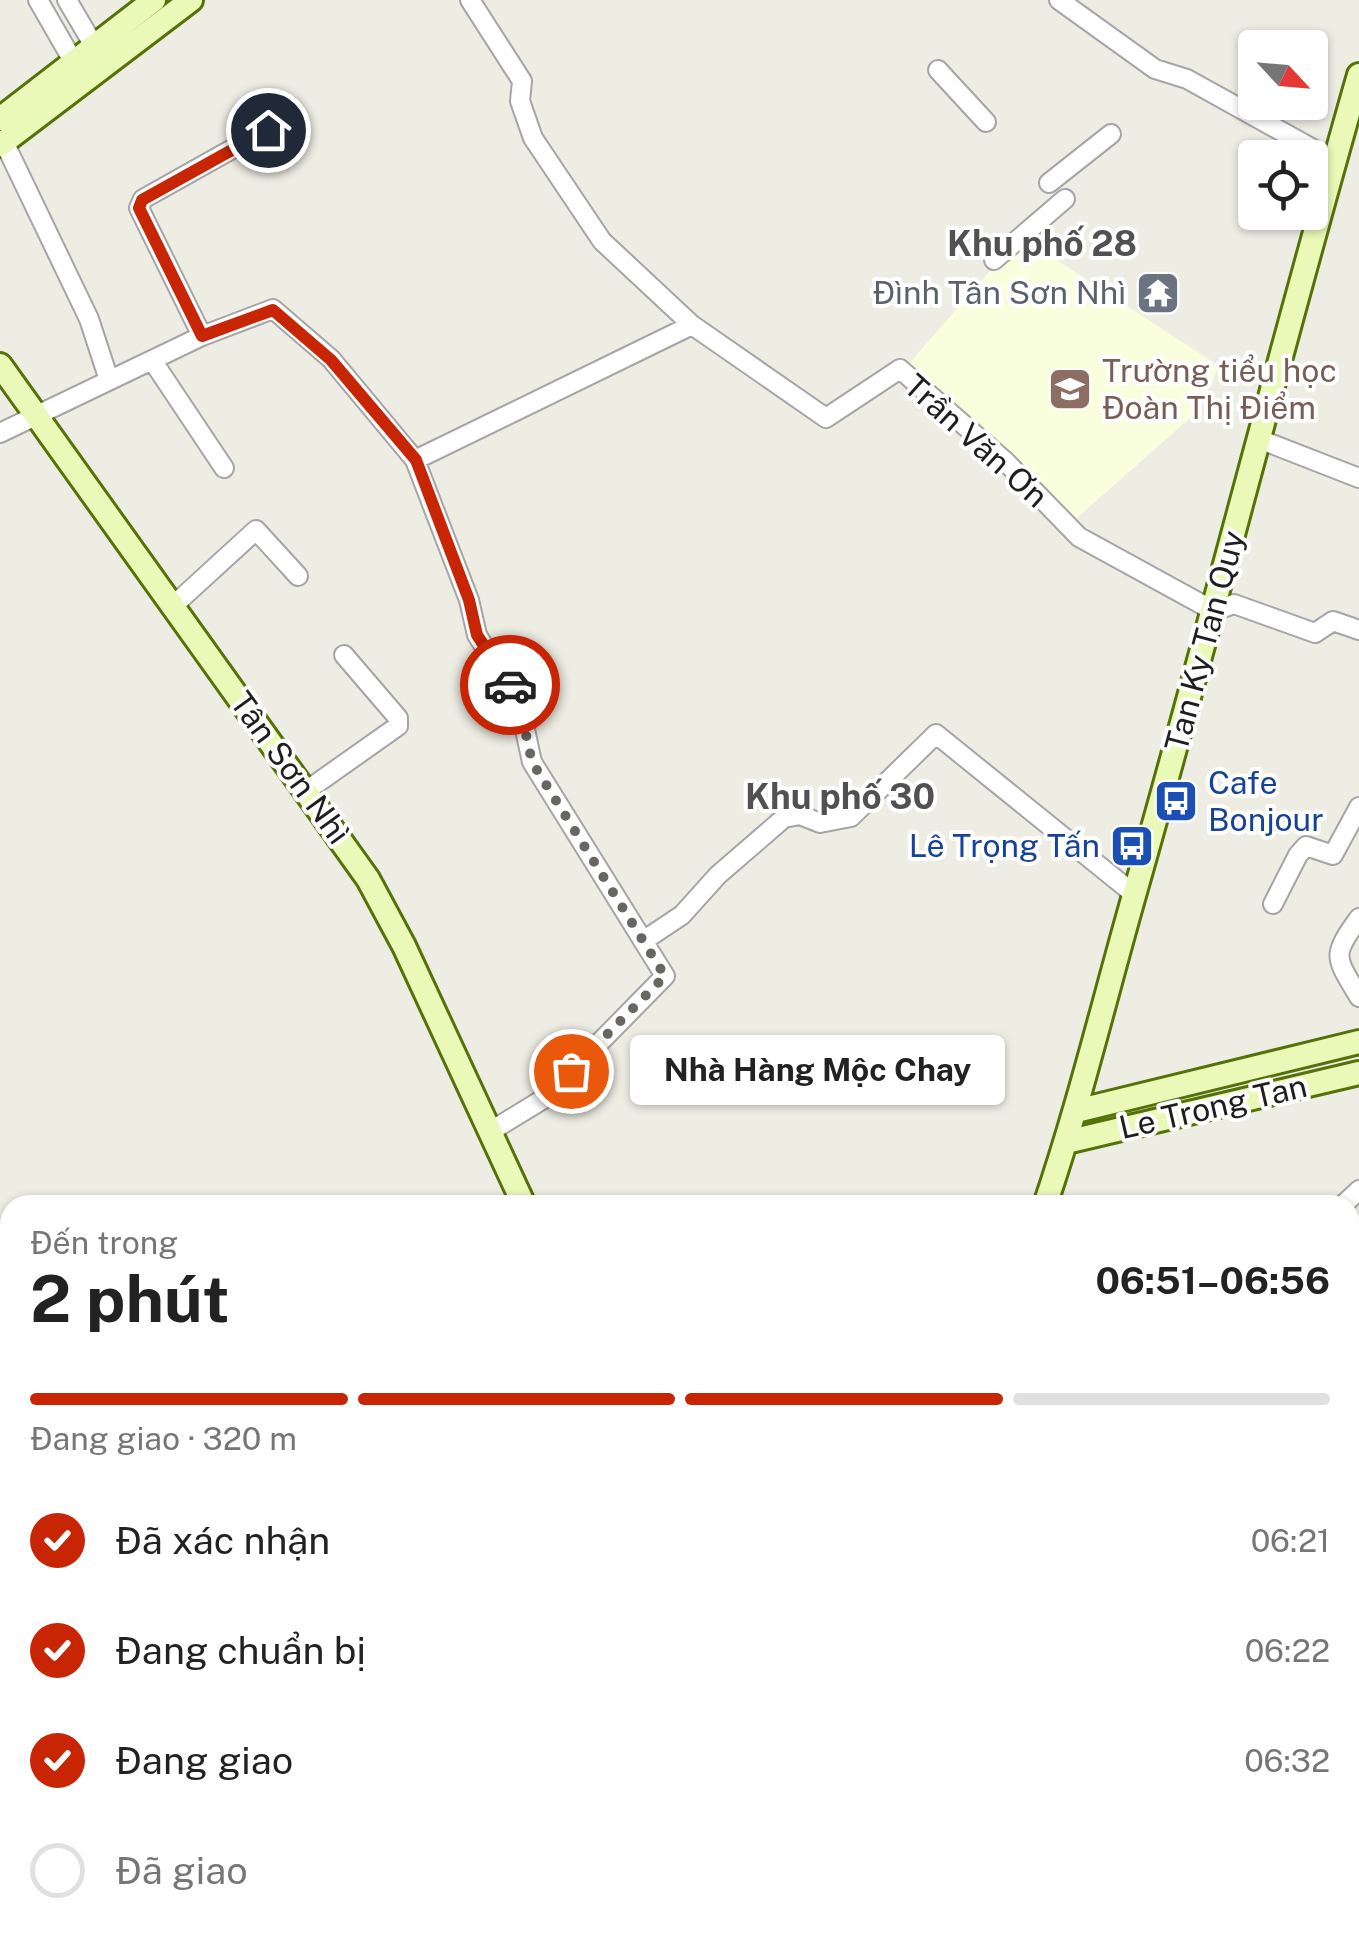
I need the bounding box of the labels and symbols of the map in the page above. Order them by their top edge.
north arrow [1238,30,1328,120]
pin [226,88,311,173]
district label: Khu phố 28 [947,223,1137,264]
temple icon: Đình Tân Sơn Nhì [1135,270,1181,316]
place label: Đình Tân Sơn Nhì [872,274,1126,311]
place label: Trường tiểu học Đoàn Thị Điểm [1102,352,1337,426]
school or university icon: Trường tiểu học Đoàn Thị Điểm [1047,366,1093,412]
street label: Trần Văn Ơn [897,367,1056,515]
street label: Tan Ky Tan Quy [1157,526,1252,755]
courier [460,635,560,735]
street label: Tân Sơn Nhì [223,685,358,851]
place label: Cafe Bonjour [1208,764,1324,838]
district label: Khu phố 30 [745,776,935,817]
bus stop icon: Cafe Bonjour [1153,778,1199,824]
bus stop icon: Lê Trọng Tấn [1109,823,1155,869]
place label: Lê Trọng Tấn [909,827,1100,864]
pin [529,1029,614,1114]
callout: Nhà Hàng Mộc Chay [631,1036,1006,1106]
street label: Le Trong Tan [1116,1067,1310,1146]

